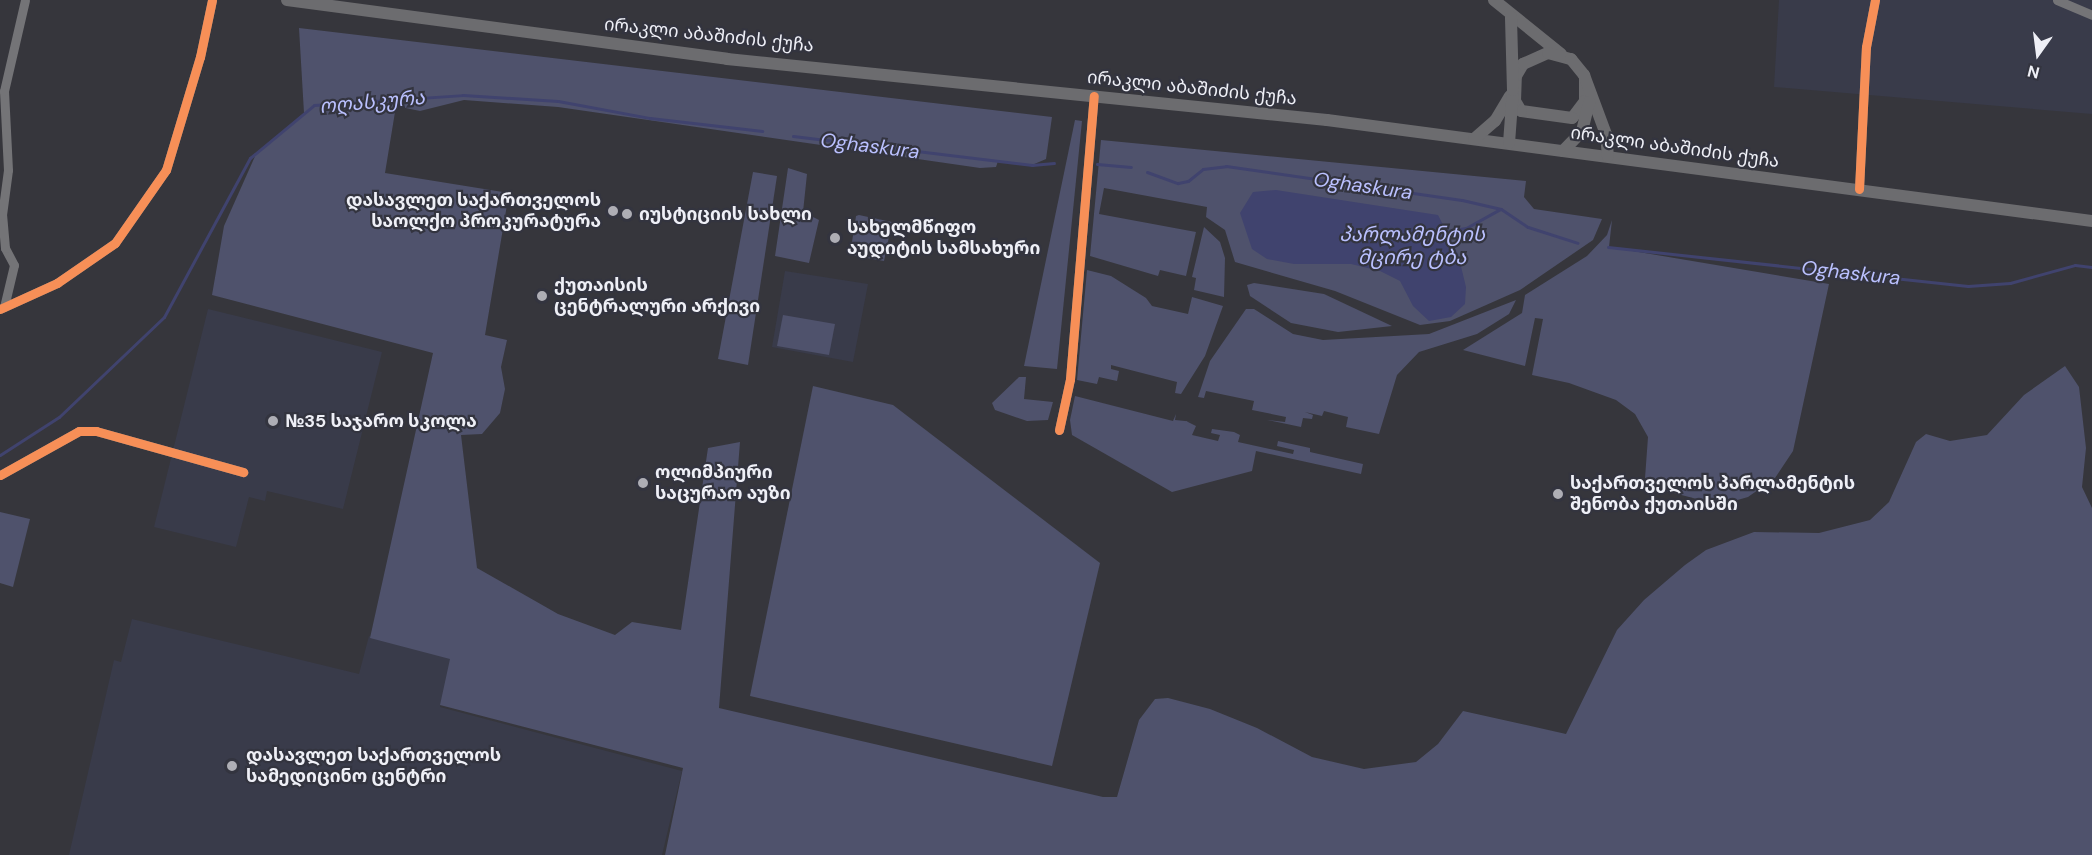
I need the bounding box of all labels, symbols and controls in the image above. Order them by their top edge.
street label: ირაკლი აბაშიძის ქუჩა [603,13,815,57]
north arrow [2008,24,2068,84]
text: N [2025,60,2042,84]
street label: ირაკლი აბაშიძის ქუჩა [1086,66,1298,110]
water label: ოღასკურა [318,85,426,119]
street label: ირაკლი აბაშიძის ქუჩა [1569,122,1781,172]
water label: Oghaskura [819,128,921,164]
water label: Oghaskura [1312,167,1414,205]
place label: დასავლეთ საქართველოს საოლქო პროკურატურა [346,190,601,232]
place label: იუსტიციის სახლი [639,203,812,225]
marker: დასავლეთ საქართველოს საოლქო პროკურატურა [606,204,620,218]
marker: იუსტიციის სახლი [620,207,634,221]
place label: სახელმწიფო აუდიტის სამსახური [847,217,1040,260]
water label: პარლამენტის მცირე ტბა [1339,222,1485,269]
marker: სახელმწიფო აუდიტის სამსახური [828,231,842,245]
water label: Oghaskura [1800,256,1902,290]
place label: ქუთაისის ცენტრალური არქივი [554,275,760,318]
marker: ქუთაისის ცენტრალური არქივი [535,289,549,303]
place label: №35 საჯარო სკოლა [285,410,477,432]
marker: №35 საჯარო სკოლა [266,414,280,428]
place label: ოლიმპიური საცურაო აუზი [655,462,791,504]
place label: საქართველოს პარლამენტის შენობა ქუთაისში [1570,473,1855,516]
marker: ოლიმპიური საცურაო აუზი [636,476,650,490]
marker: საქართველოს პარლამენტის შენობა ქუთაისში [1551,487,1565,501]
place label: დასავლეთ საქართველოს სამედიცინო ცენტრი [246,745,501,788]
marker: დასავლეთ საქართველოს სამედიცინო ცენტრი [223,757,241,775]

